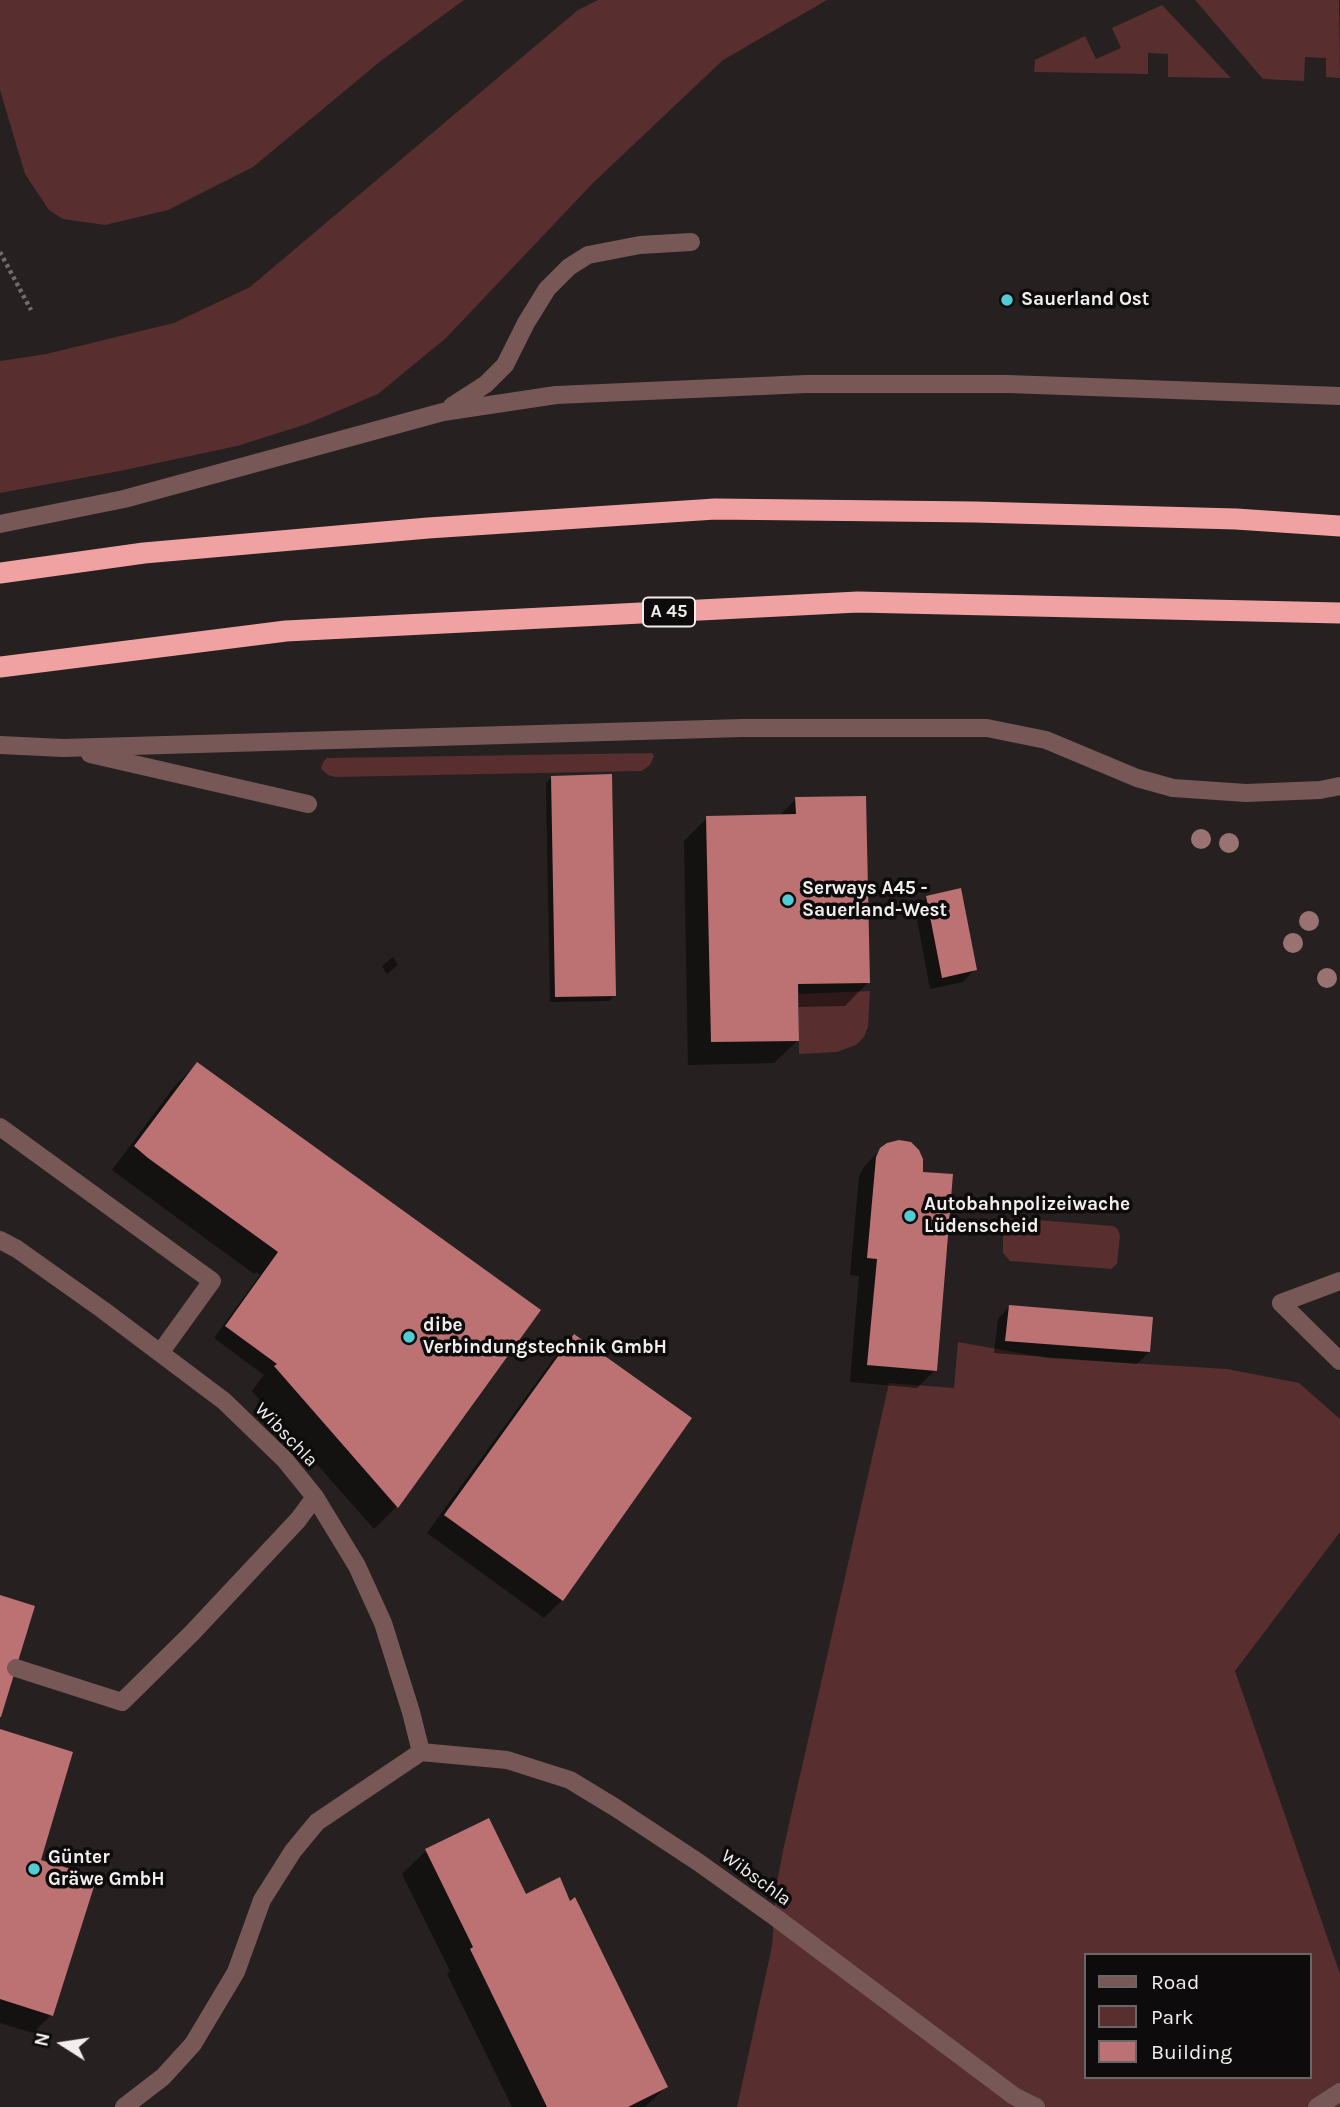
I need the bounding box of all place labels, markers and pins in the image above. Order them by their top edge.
place label: Sauerland Ost [1021,289,1149,311]
marker: Sauerland Ost [999,292,1015,308]
place label: Serways A45 - Sauerland-West [802,878,947,922]
marker: Serways A45 - Sauerland-West [780,892,796,908]
place label: Autobahnpolizeiwache Lüdenscheid [924,1194,1130,1238]
marker: Autobahnpolizeiwache Lüdenscheid [902,1208,918,1224]
place label: dibe Verbindungstechnik GmbH [423,1315,667,1359]
marker: dibe Verbindungstechnik GmbH [401,1329,417,1345]
place label: Günter Gräwe GmbH [48,1847,165,1891]
marker: Günter Gräwe GmbH [26,1861,42,1877]

